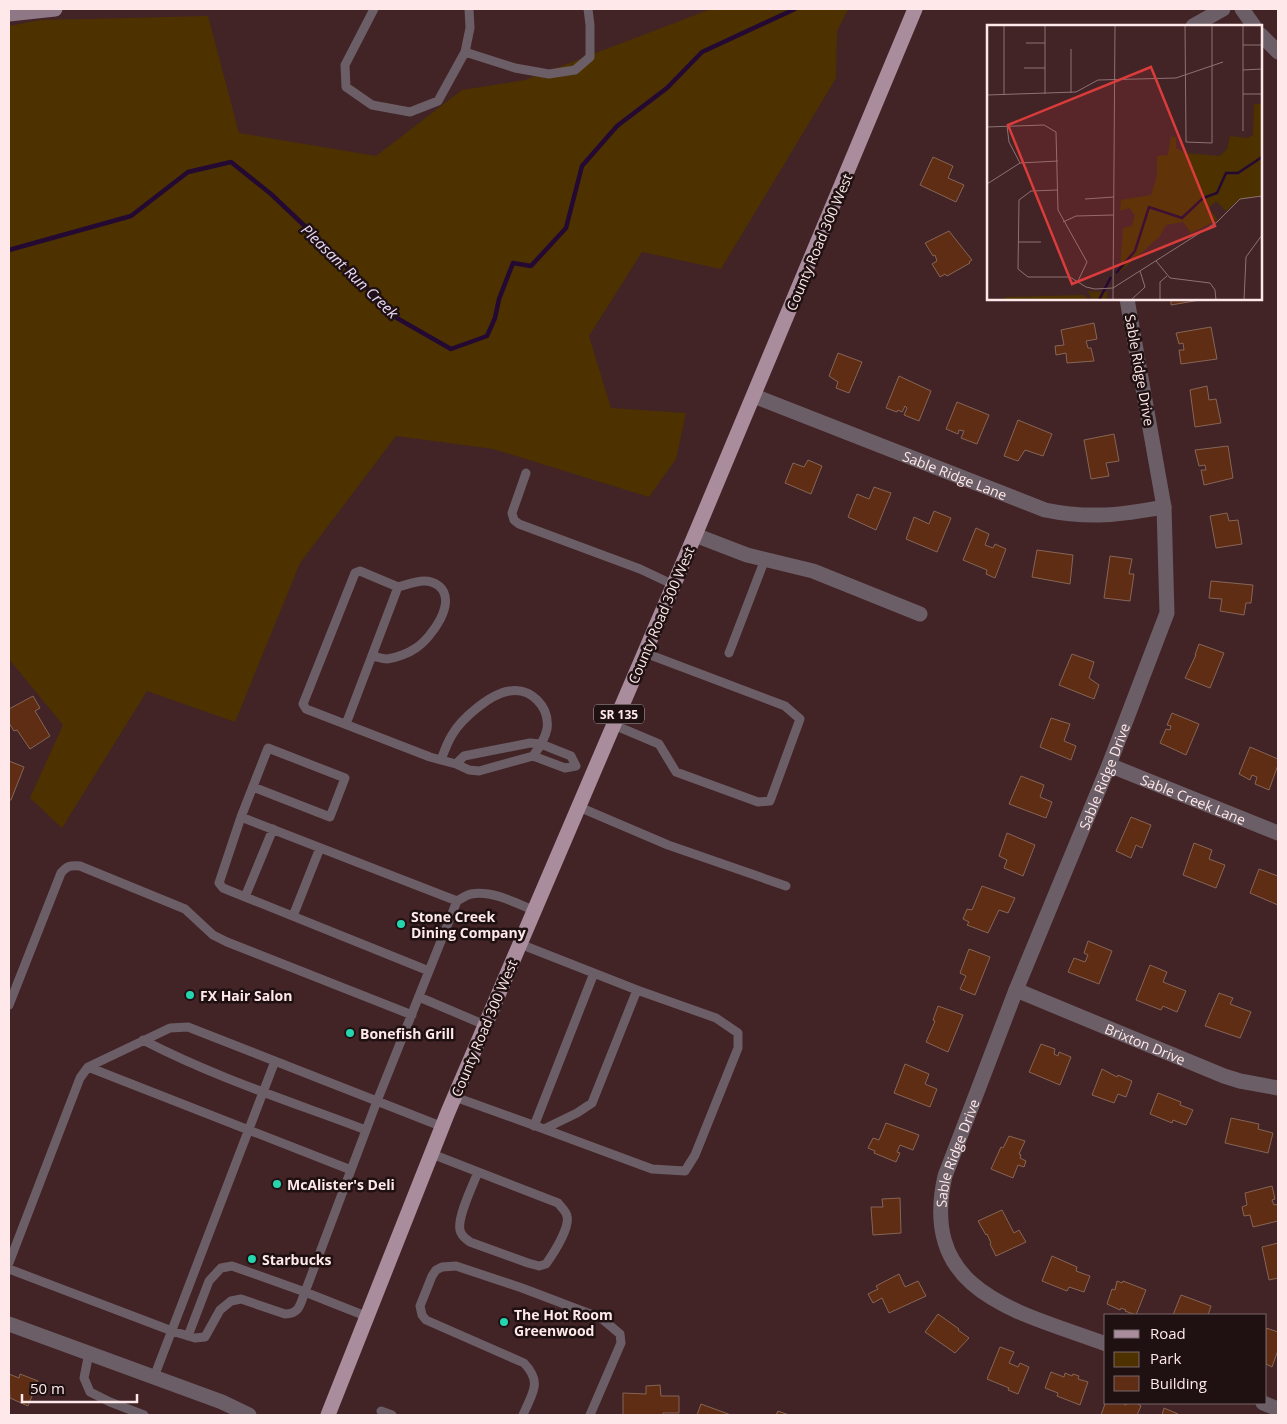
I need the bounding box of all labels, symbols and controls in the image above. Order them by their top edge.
inset map [987,25,1262,300]
street label: County Road 300 West [781,171,857,313]
water label: Pleasant Run Creek [297,220,403,323]
street label: Sable Ridge Drive [1121,313,1159,428]
street label: Sable Ridge Lane [900,446,1010,504]
street label: County Road 300 West [623,544,699,686]
road number: SR 135 [594,704,644,724]
street label: Sable Ridge Drive [1074,720,1134,832]
street label: Sable Creek Lane [1138,769,1249,829]
place label: Stone Creek Dining Company [411,907,526,942]
marker: Stone Creek Dining Company [395,918,407,930]
street label: County Road 300 West [446,957,522,1099]
place label: FX Hair Salon [200,986,292,1005]
marker: FX Hair Salon [184,989,196,1001]
street label: Brixton Drive [1102,1018,1189,1069]
place label: Bonefish Grill [360,1024,454,1043]
marker: Bonefish Grill [344,1027,356,1039]
street label: Sable Ridge Drive [931,1096,983,1208]
place label: McAlister's Deli [287,1175,395,1194]
marker: McAlister's Deli [271,1178,283,1190]
place label: Starbucks [262,1250,332,1269]
marker: Starbucks [246,1253,258,1265]
place label: The Hot Room Greenwood [514,1305,613,1340]
legend [1104,1314,1267,1404]
marker: The Hot Room Greenwood [498,1316,510,1328]
text: Road [1150,1323,1186,1343]
text: Park [1150,1348,1181,1368]
scale bar [22,1372,138,1404]
text: Building [1150,1373,1207,1393]
text: 50 m [30,1378,65,1398]

